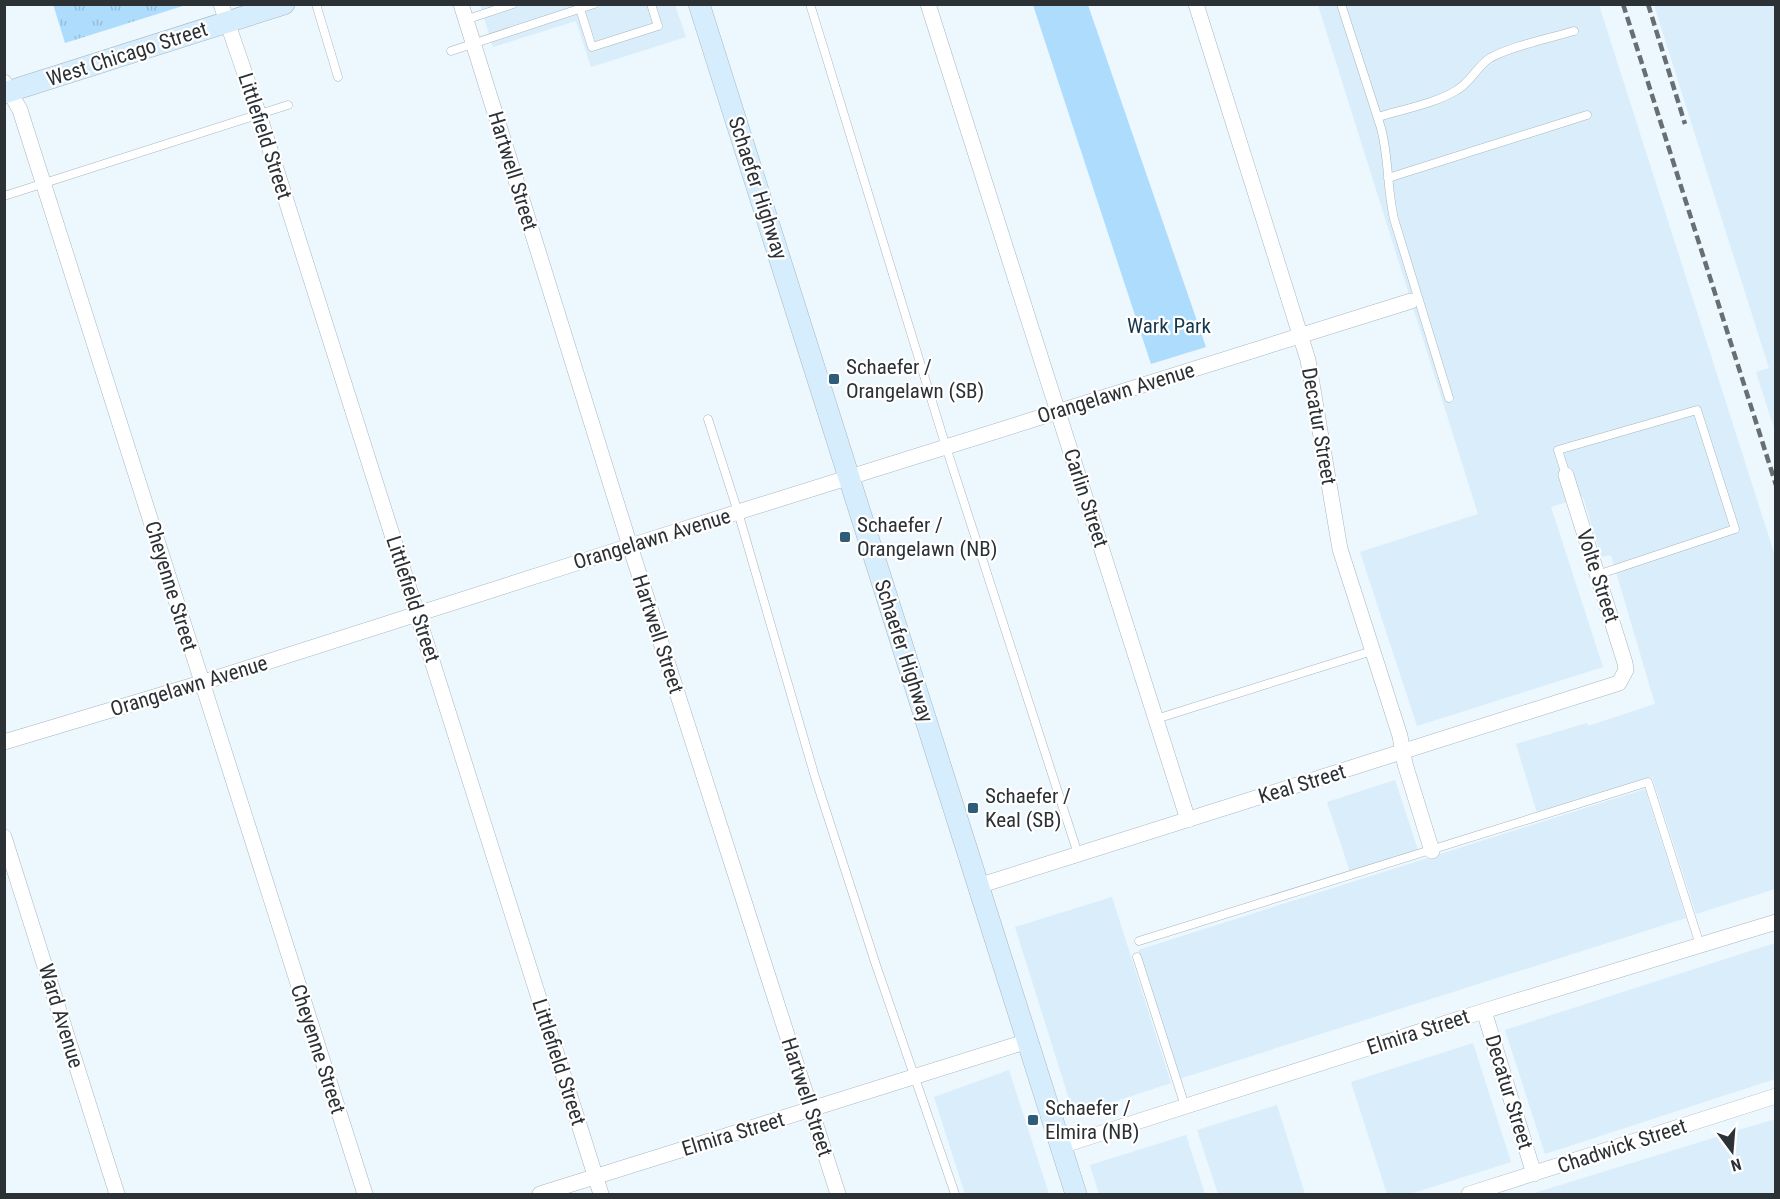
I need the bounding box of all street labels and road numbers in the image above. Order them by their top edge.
street label: West Chicago Street [44,17,210,91]
street label: Littlefield Street [233,70,297,202]
street label: Hartwell Street [483,108,543,234]
street label: Schaefer Highway [724,114,792,263]
street label: Orangelawn Avenue [1035,358,1198,428]
street label: Decatur Street [1297,366,1341,486]
street label: Carlin Street [1059,446,1113,550]
street label: Orangelawn Avenue [571,504,734,574]
street label: Cheyenne Street [140,518,202,654]
street label: Volte Street [1572,526,1624,626]
street label: Littlefield Street [381,533,445,665]
street label: Hartwell Street [628,572,688,696]
street label: Schaefer Highway [870,577,938,726]
street label: Orangelawn Avenue [108,651,271,721]
street label: Keal Street [1255,759,1349,809]
street label: Ward Avenue [34,961,88,1071]
street label: Cheyenne Street [286,981,350,1117]
street label: Littlefield Street [527,996,591,1128]
street label: Elmira Street [1364,1004,1472,1060]
street label: Decatur Street [1480,1032,1538,1152]
street label: Hartwell Street [777,1035,837,1159]
street label: Elmira Street [679,1107,787,1161]
street label: Chadwick Street [1554,1114,1690,1178]

